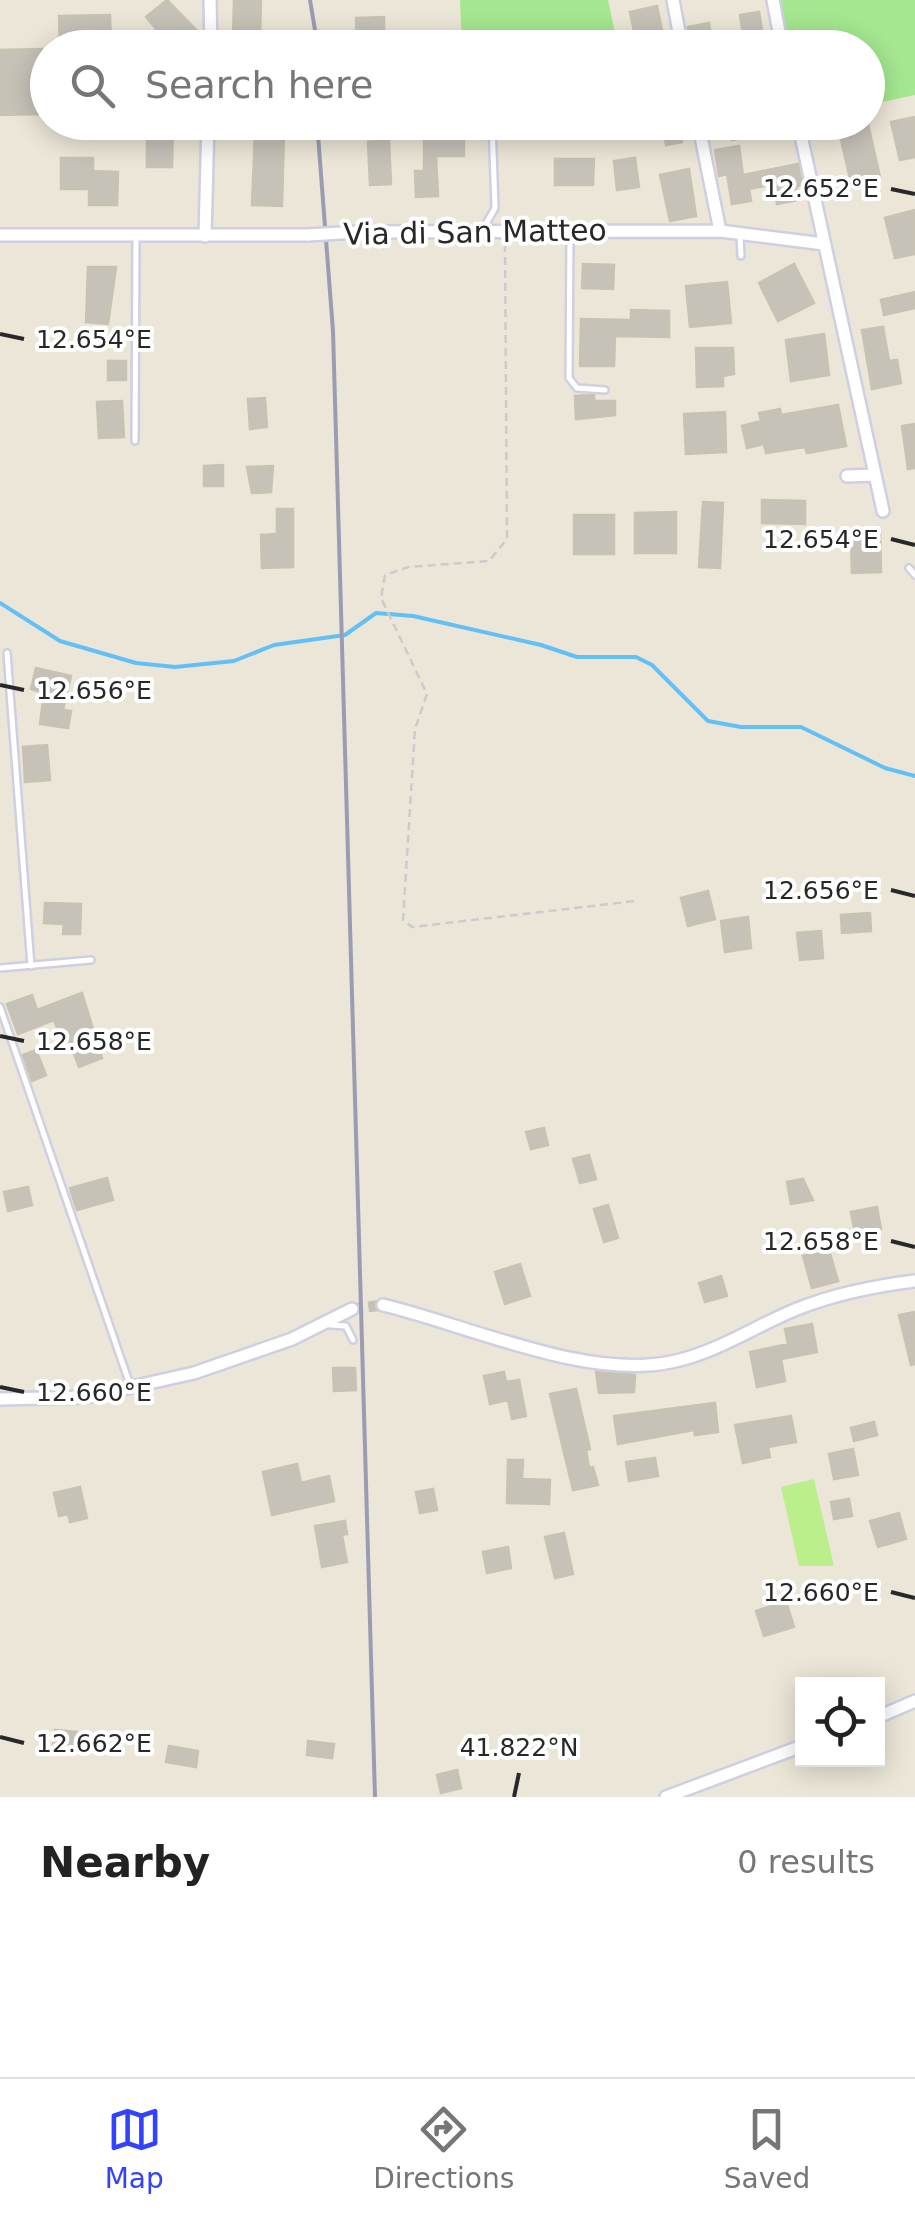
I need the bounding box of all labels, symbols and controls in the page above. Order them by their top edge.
search box [30,30,885,140]
icon: search [65,58,120,113]
text: Search here [145,63,373,107]
text: 12.652°E [763,174,879,203]
street label: Via di San Matteo [343,212,607,252]
text: 12.654°E [36,325,152,354]
text: 12.654°E [763,525,879,554]
text: 12.656°E [36,676,152,705]
text: 12.656°E [763,876,879,905]
text: 12.658°E [36,1027,152,1056]
text: 12.658°E [763,1227,879,1256]
text: 12.660°E [36,1378,152,1407]
text: 12.660°E [763,1578,879,1607]
map controls [795,1677,885,1767]
button: locate [795,1677,885,1767]
text: 12.662°E [36,1729,152,1758]
text: 41.822°N [460,1733,578,1762]
text: Nearby [40,1838,210,1887]
text: 0 results [737,1843,875,1881]
tab: Map [105,2102,164,2195]
tab: Directions [373,2102,514,2195]
tab: Saved [724,2102,810,2195]

